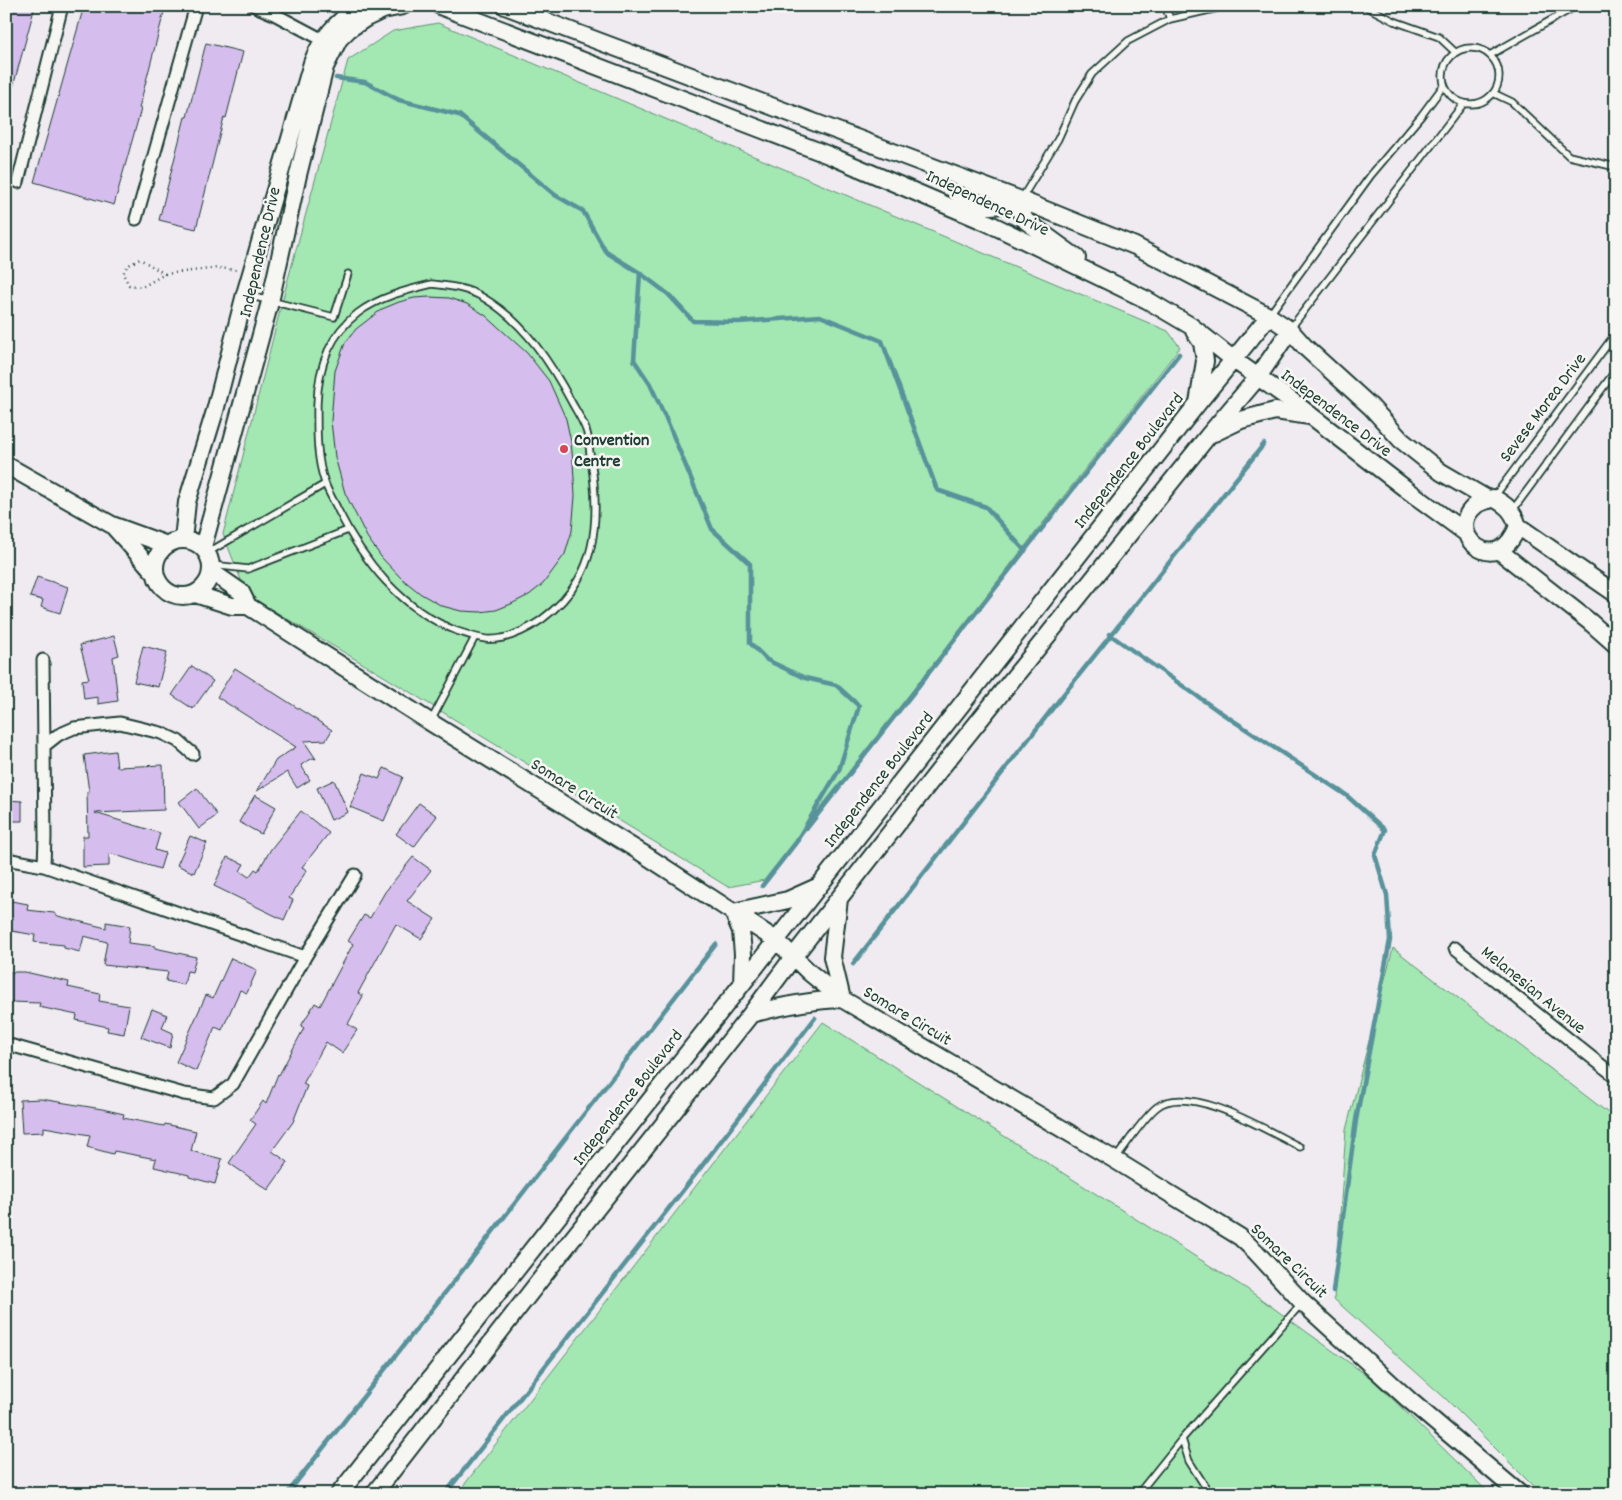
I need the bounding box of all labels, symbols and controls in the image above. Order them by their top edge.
street label: Independence Drive [921,165,1053,244]
street label: Independence Drive [234,185,289,320]
street label: Sevese Morea Drive [1495,348,1594,468]
street label: Independence Drive [1275,364,1396,464]
street label: Independence Boulevard [1069,388,1191,535]
place label: Convention Centre [574,429,649,475]
marker: Convention Centre [558,443,570,455]
street label: Independence Boulevard [819,707,941,854]
street label: Somare Circuit [525,753,623,827]
street label: Melanesian Avenue [1475,941,1590,1041]
street label: Somare Circuit [858,981,956,1054]
street label: Independence Boulevard [568,1025,690,1172]
street label: Somare Circuit [1244,1218,1333,1306]

